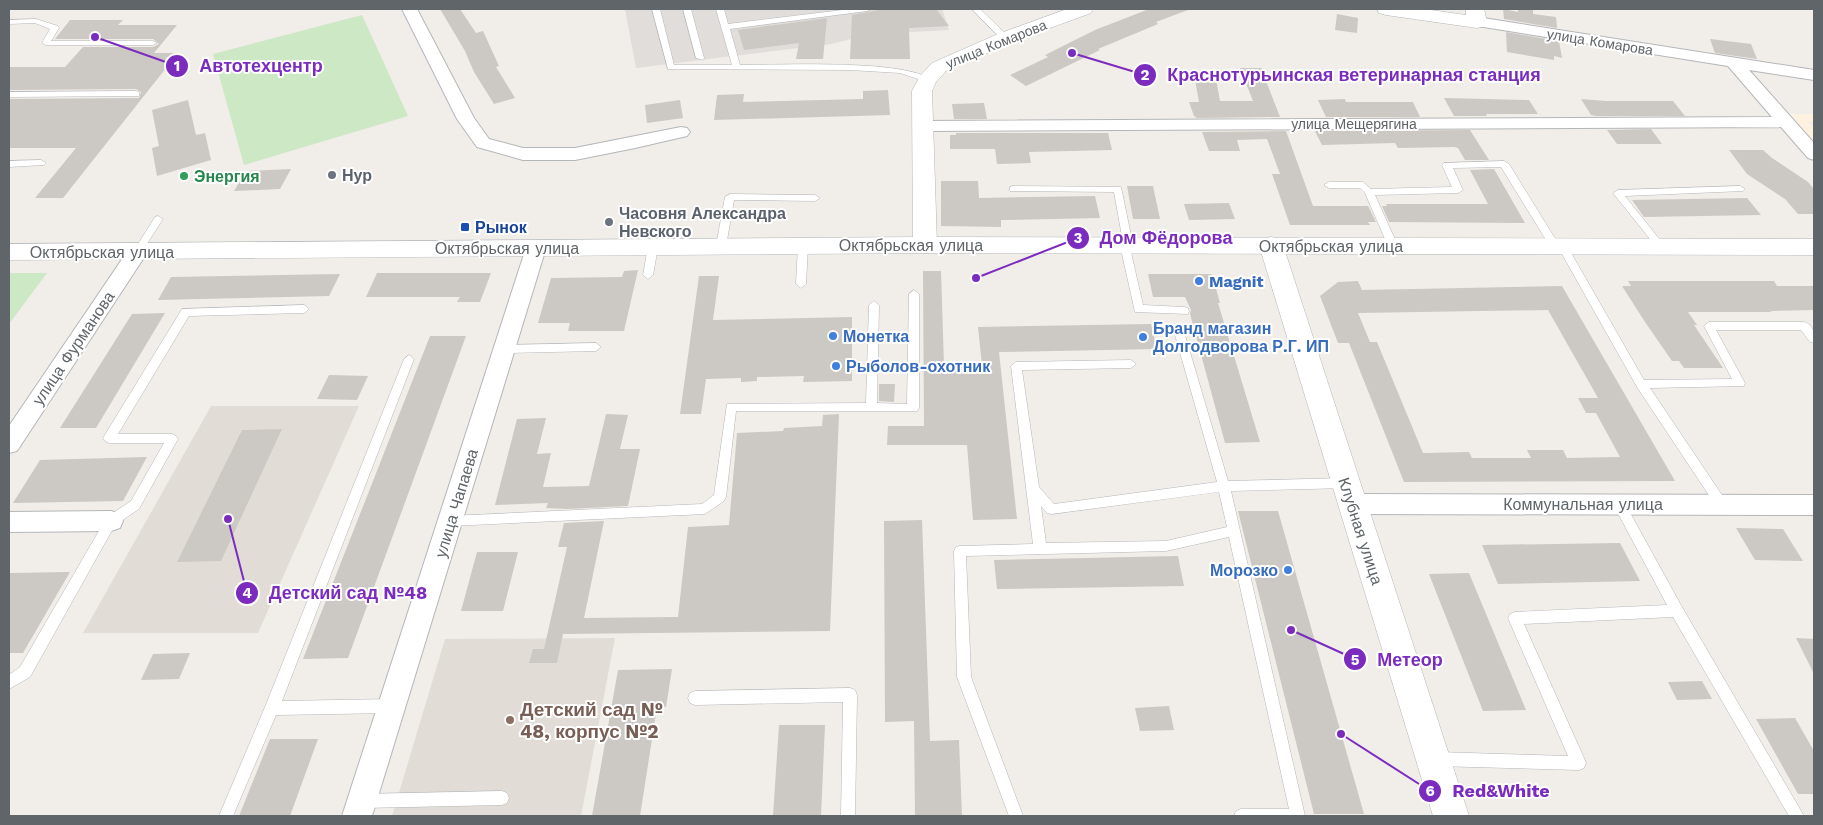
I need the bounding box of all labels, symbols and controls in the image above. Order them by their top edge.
street label: улица Комарова [943,16,1049,72]
street label: улица Комарова [1546,26,1654,58]
callout: Автотехцентр [165,49,333,82]
text: Автотехцентр [199,55,323,76]
text: 1 [174,57,180,75]
callout: Краснотурьинская ветеринарная станция [1133,59,1551,92]
text: Краснотурьинская ветеринарная станция [1167,64,1541,85]
text: 2 [1141,66,1150,84]
street label: улица Мещерягина [1291,116,1417,132]
place label: Нур [342,166,372,185]
place label: Энергия [194,167,260,186]
marker: Нур [326,169,338,181]
marker: Энергия [178,170,190,182]
place label: Часовня Александра Невского [619,204,786,241]
marker: Часовня Александра Невского [603,216,615,228]
place label: Рынок [475,218,528,237]
marker: Рынок [459,221,471,233]
callout: Дом Фёдорова [1065,221,1243,254]
text: Дом Фёдорова [1100,227,1233,248]
text: 3 [1074,229,1083,247]
street label: Октябрьская улица [839,236,983,255]
street label: Октябрьская улица [1259,237,1403,256]
street label: Октябрьская улица [435,239,579,258]
street label: Октябрьская улица [30,243,174,262]
place label: Magnit [1209,272,1263,291]
marker: Magnit [1193,275,1205,287]
street label: улица Фурманова [28,288,119,409]
place label: Бранд магазин Долгодворова Р.Г. ИП [1153,319,1329,356]
place label: Монетка [843,327,909,346]
marker: Монетка [827,330,839,342]
marker: Бранд магазин Долгодворова Р.Г. ИП [1137,331,1149,343]
place label: Рыболов-охотник [846,357,991,376]
marker: Рыболов-охотник [830,360,842,372]
street label: улица Чапаева [431,446,482,560]
street label: Клубная улица [1334,475,1387,587]
street label: Коммунальная улица [1503,495,1663,514]
place label: Морозко [1210,561,1278,580]
marker: Морозко [1282,564,1294,576]
callout: Детский сад №48 [234,576,438,609]
text: Детский сад №48 [269,582,427,603]
text: 4 [242,584,252,602]
callout: Метеор [1342,643,1453,676]
text: Метеор [1377,649,1443,670]
text: 5 [1351,651,1360,669]
place label: Детский сад № 48, корпус №2 [520,698,663,743]
marker: Детский сад № 48, корпус №2 [504,714,516,726]
callout: Red&White [1417,774,1560,807]
text: Red&White [1452,780,1550,801]
text: 6 [1425,782,1435,800]

